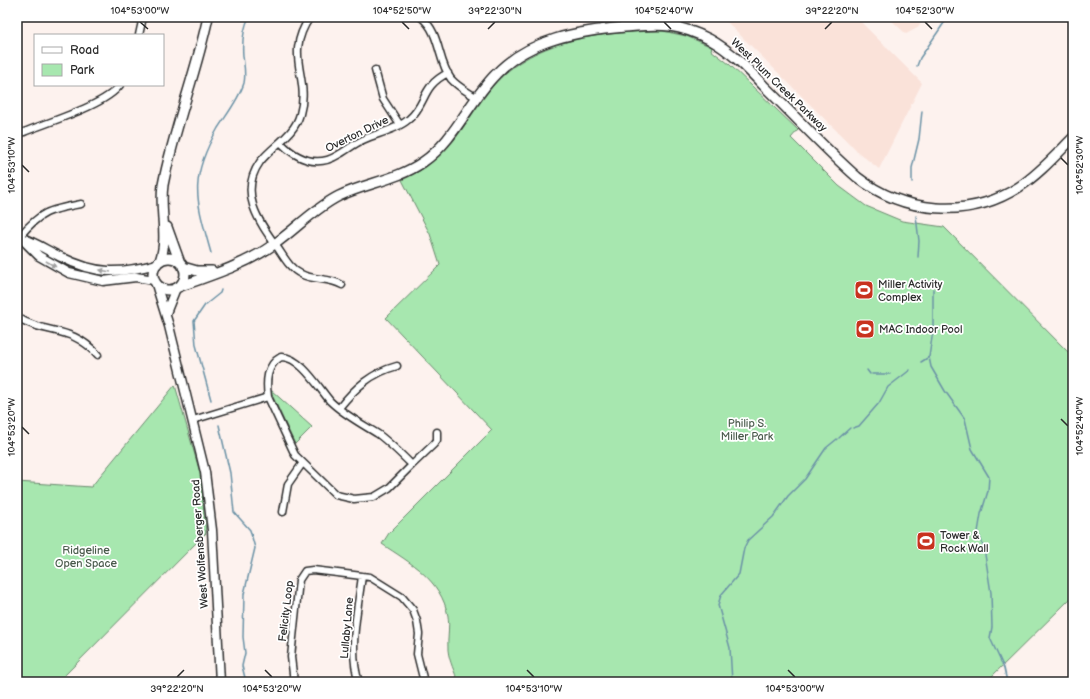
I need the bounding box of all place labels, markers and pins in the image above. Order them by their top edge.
place label: Miller Activity Complex [878,278,943,304]
sports icon: Miller Activity Complex [853,279,875,301]
sports icon: MAC Indoor Pool [854,318,876,340]
place label: MAC Indoor Pool [879,323,962,336]
place label: Tower & Rock Wall [940,529,988,555]
sports icon: Tower & Rock Wall [915,530,937,552]

